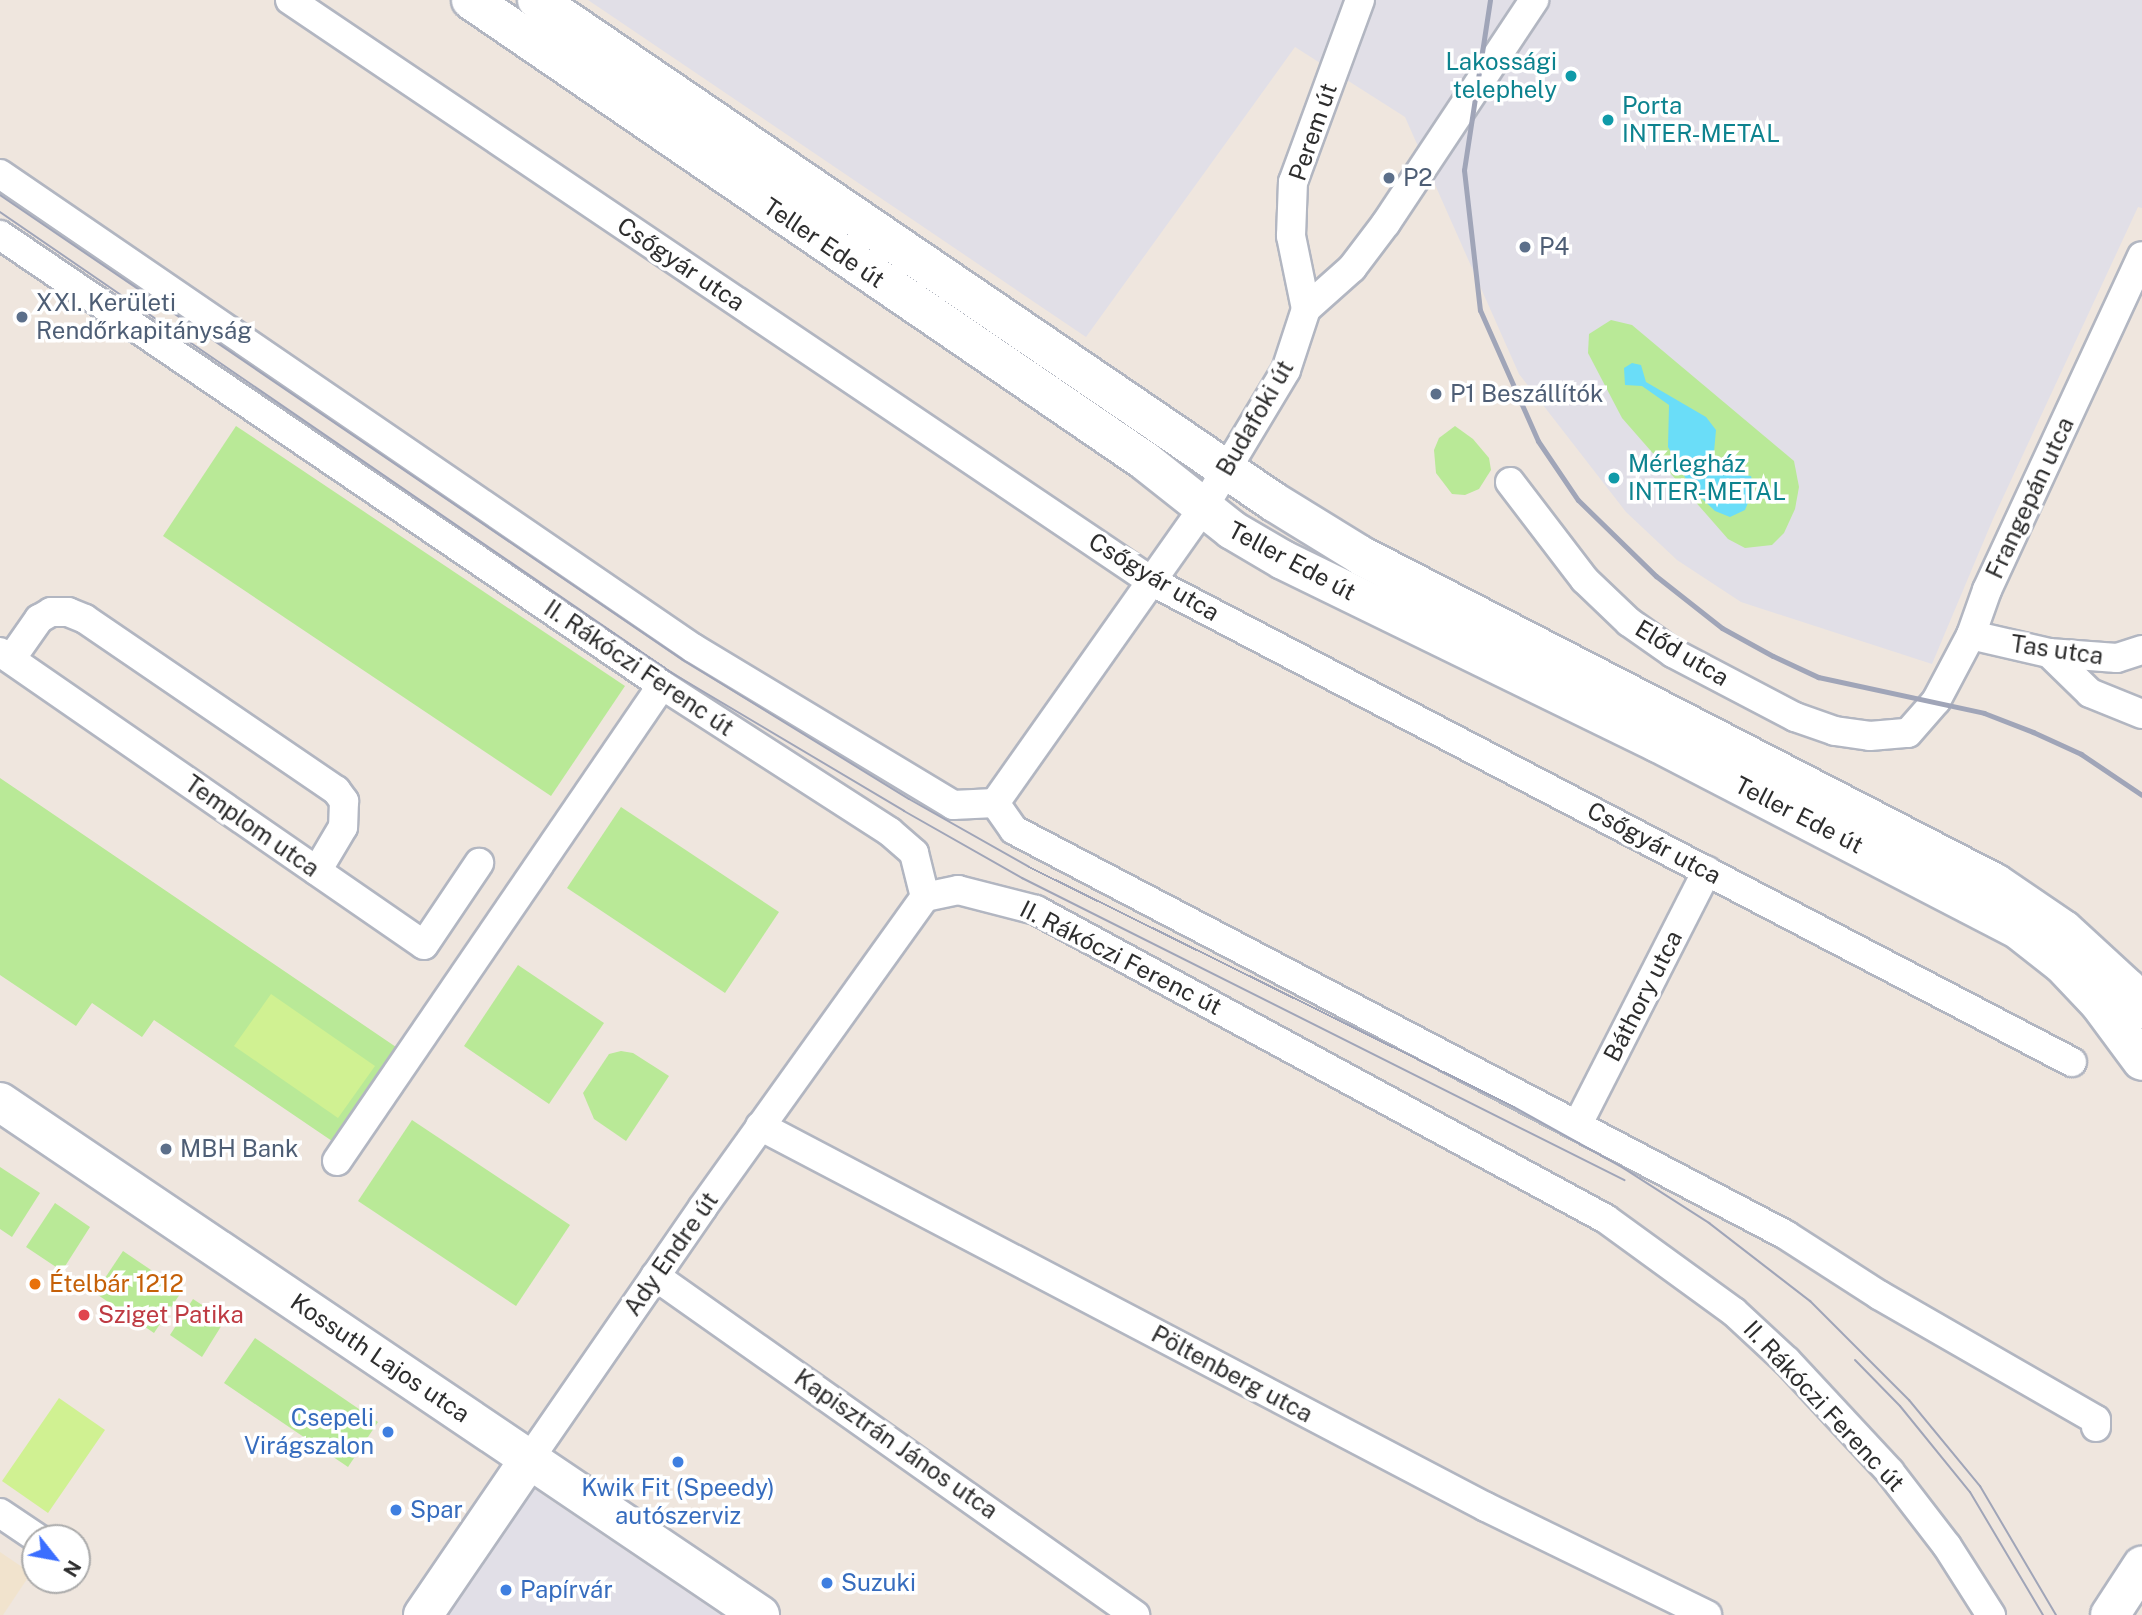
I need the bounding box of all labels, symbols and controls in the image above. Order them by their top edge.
place label: Lakossági telephely [1445,48,1557,104]
marker: Lakossági telephely [1563,68,1579,84]
street label: Perem út [1283,79,1343,185]
place label: Porta INTER-METAL [1622,92,1780,148]
marker: Porta INTER-METAL [1600,112,1616,128]
place label: P2 [1403,164,1433,192]
marker: P2 [1381,170,1397,186]
street label: Teller Ede út [758,192,890,294]
street label: Csőgyár utca [612,211,750,317]
place label: P4 [1539,233,1569,261]
marker: P4 [1517,239,1533,255]
place label: XXI. Kerületi Rendőrkapitányság [36,289,252,345]
marker: XXI. Kerületi Rendőrkapitányság [14,309,30,325]
street label: Budafoki út [1210,355,1300,481]
place label: P1 Beszállítók [1450,380,1603,408]
marker: P1 Beszállítók [1428,386,1444,402]
street label: Frangepán utca [1980,413,2080,583]
place label: Mérlegház INTER-METAL [1628,450,1786,506]
marker: Mérlegház INTER-METAL [1606,470,1622,486]
street label: Teller Ede út [1223,515,1361,607]
street label: Csőgyár utca [1083,527,1225,627]
street label: II. Rákóczi Ferenc út [539,594,739,742]
street label: Előd utca [1630,614,1734,692]
street label: Tas utca [2009,629,2105,671]
street label: Templom utca [179,769,325,883]
street label: Teller Ede út [1730,770,1868,860]
street label: Csőgyár utca [1582,796,1726,890]
street label: II. Rákóczi Ferenc út [1015,895,1227,1021]
street label: Báthory utca [1598,926,1688,1066]
place label: MBH Bank [180,1135,298,1163]
marker: MBH Bank [158,1141,174,1157]
street label: Ady Endre út [618,1187,724,1321]
place label: Ételbár 1212 [49,1270,184,1298]
marker: Ételbár 1212 [27,1276,43,1292]
street label: Kossuth Lajos utca [285,1287,475,1429]
place label: Sziget Patika [98,1301,244,1329]
marker: Sziget Patika [76,1307,92,1323]
street label: II. Rákóczi Ferenc út [1737,1315,1911,1497]
street label: Pöltenberg utca [1147,1319,1317,1429]
street label: Kapisztrán János utca [789,1363,1003,1525]
place label: Csepeli Virágszalon [244,1404,374,1460]
marker: Csepeli Virágszalon [380,1424,396,1440]
marker: Kwik Fit (Speedy) autószerviz [670,1454,686,1470]
place label: Kwik Fit (Speedy) autószerviz [581,1474,775,1530]
place label: Spar [410,1496,463,1524]
marker: Spar [388,1502,404,1518]
north arrow [21,1524,91,1594]
text: N [59,1557,86,1581]
place label: Suzuki [841,1569,916,1597]
marker: Suzuki [819,1575,835,1591]
place label: Papírvár [520,1576,613,1604]
marker: Papírvár [498,1582,514,1598]

